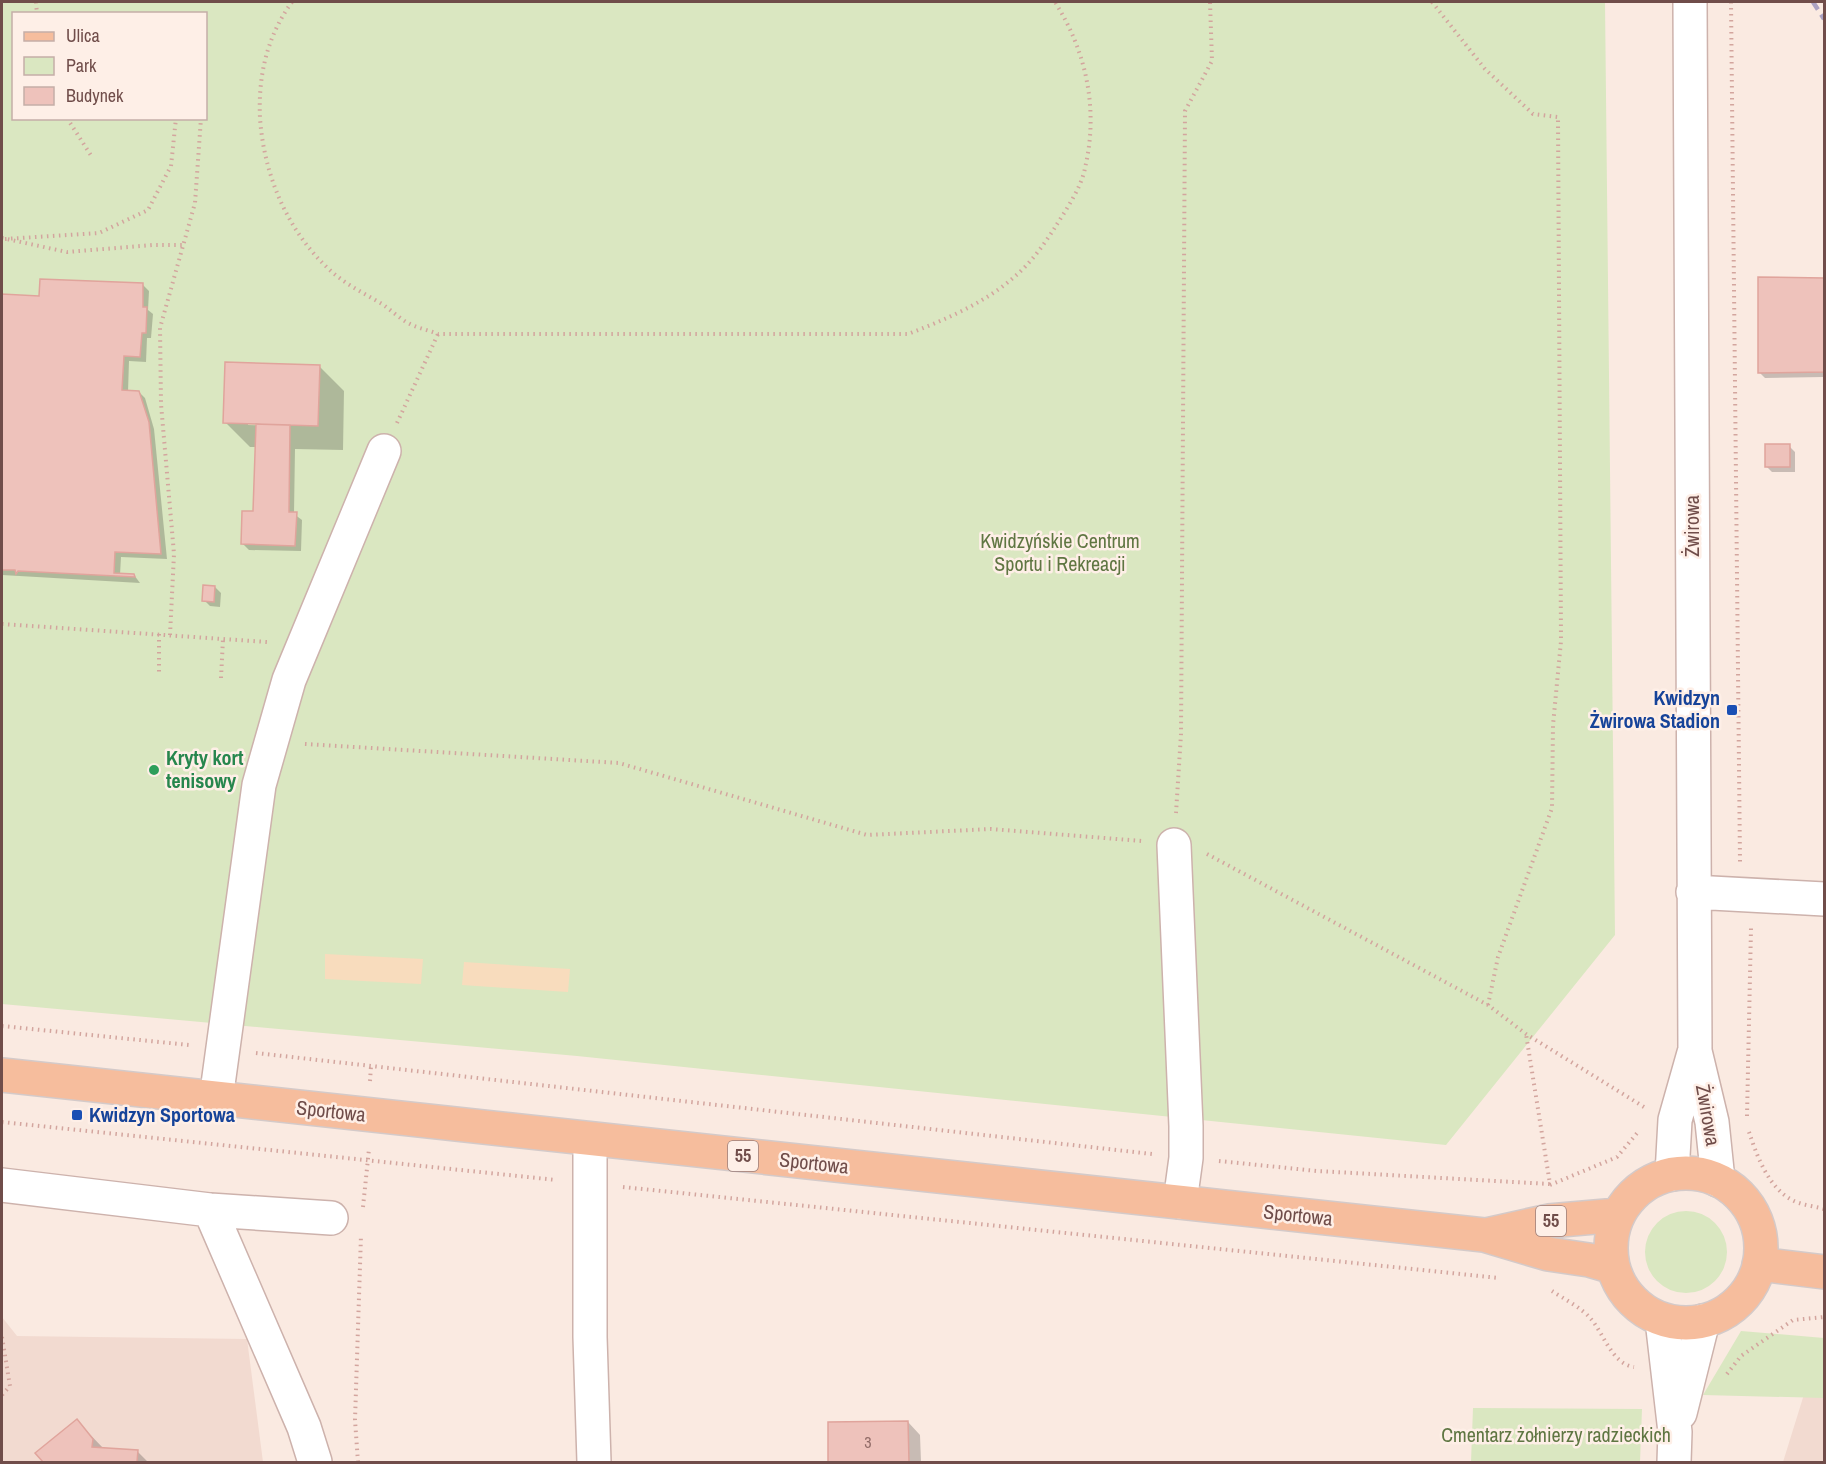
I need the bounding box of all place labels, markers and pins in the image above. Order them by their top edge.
place label: Kwidzyn Żwirowa Stadion [1590,684,1720,734]
marker: Kwidzyn Żwirowa Stadion [1725,703,1739,717]
place label: Kryty kort tenisowy [166,744,244,794]
marker: Kryty kort tenisowy [147,763,161,777]
place label: Kwidzyn Sportowa [89,1101,235,1128]
marker: Kwidzyn Sportowa [70,1108,84,1122]

